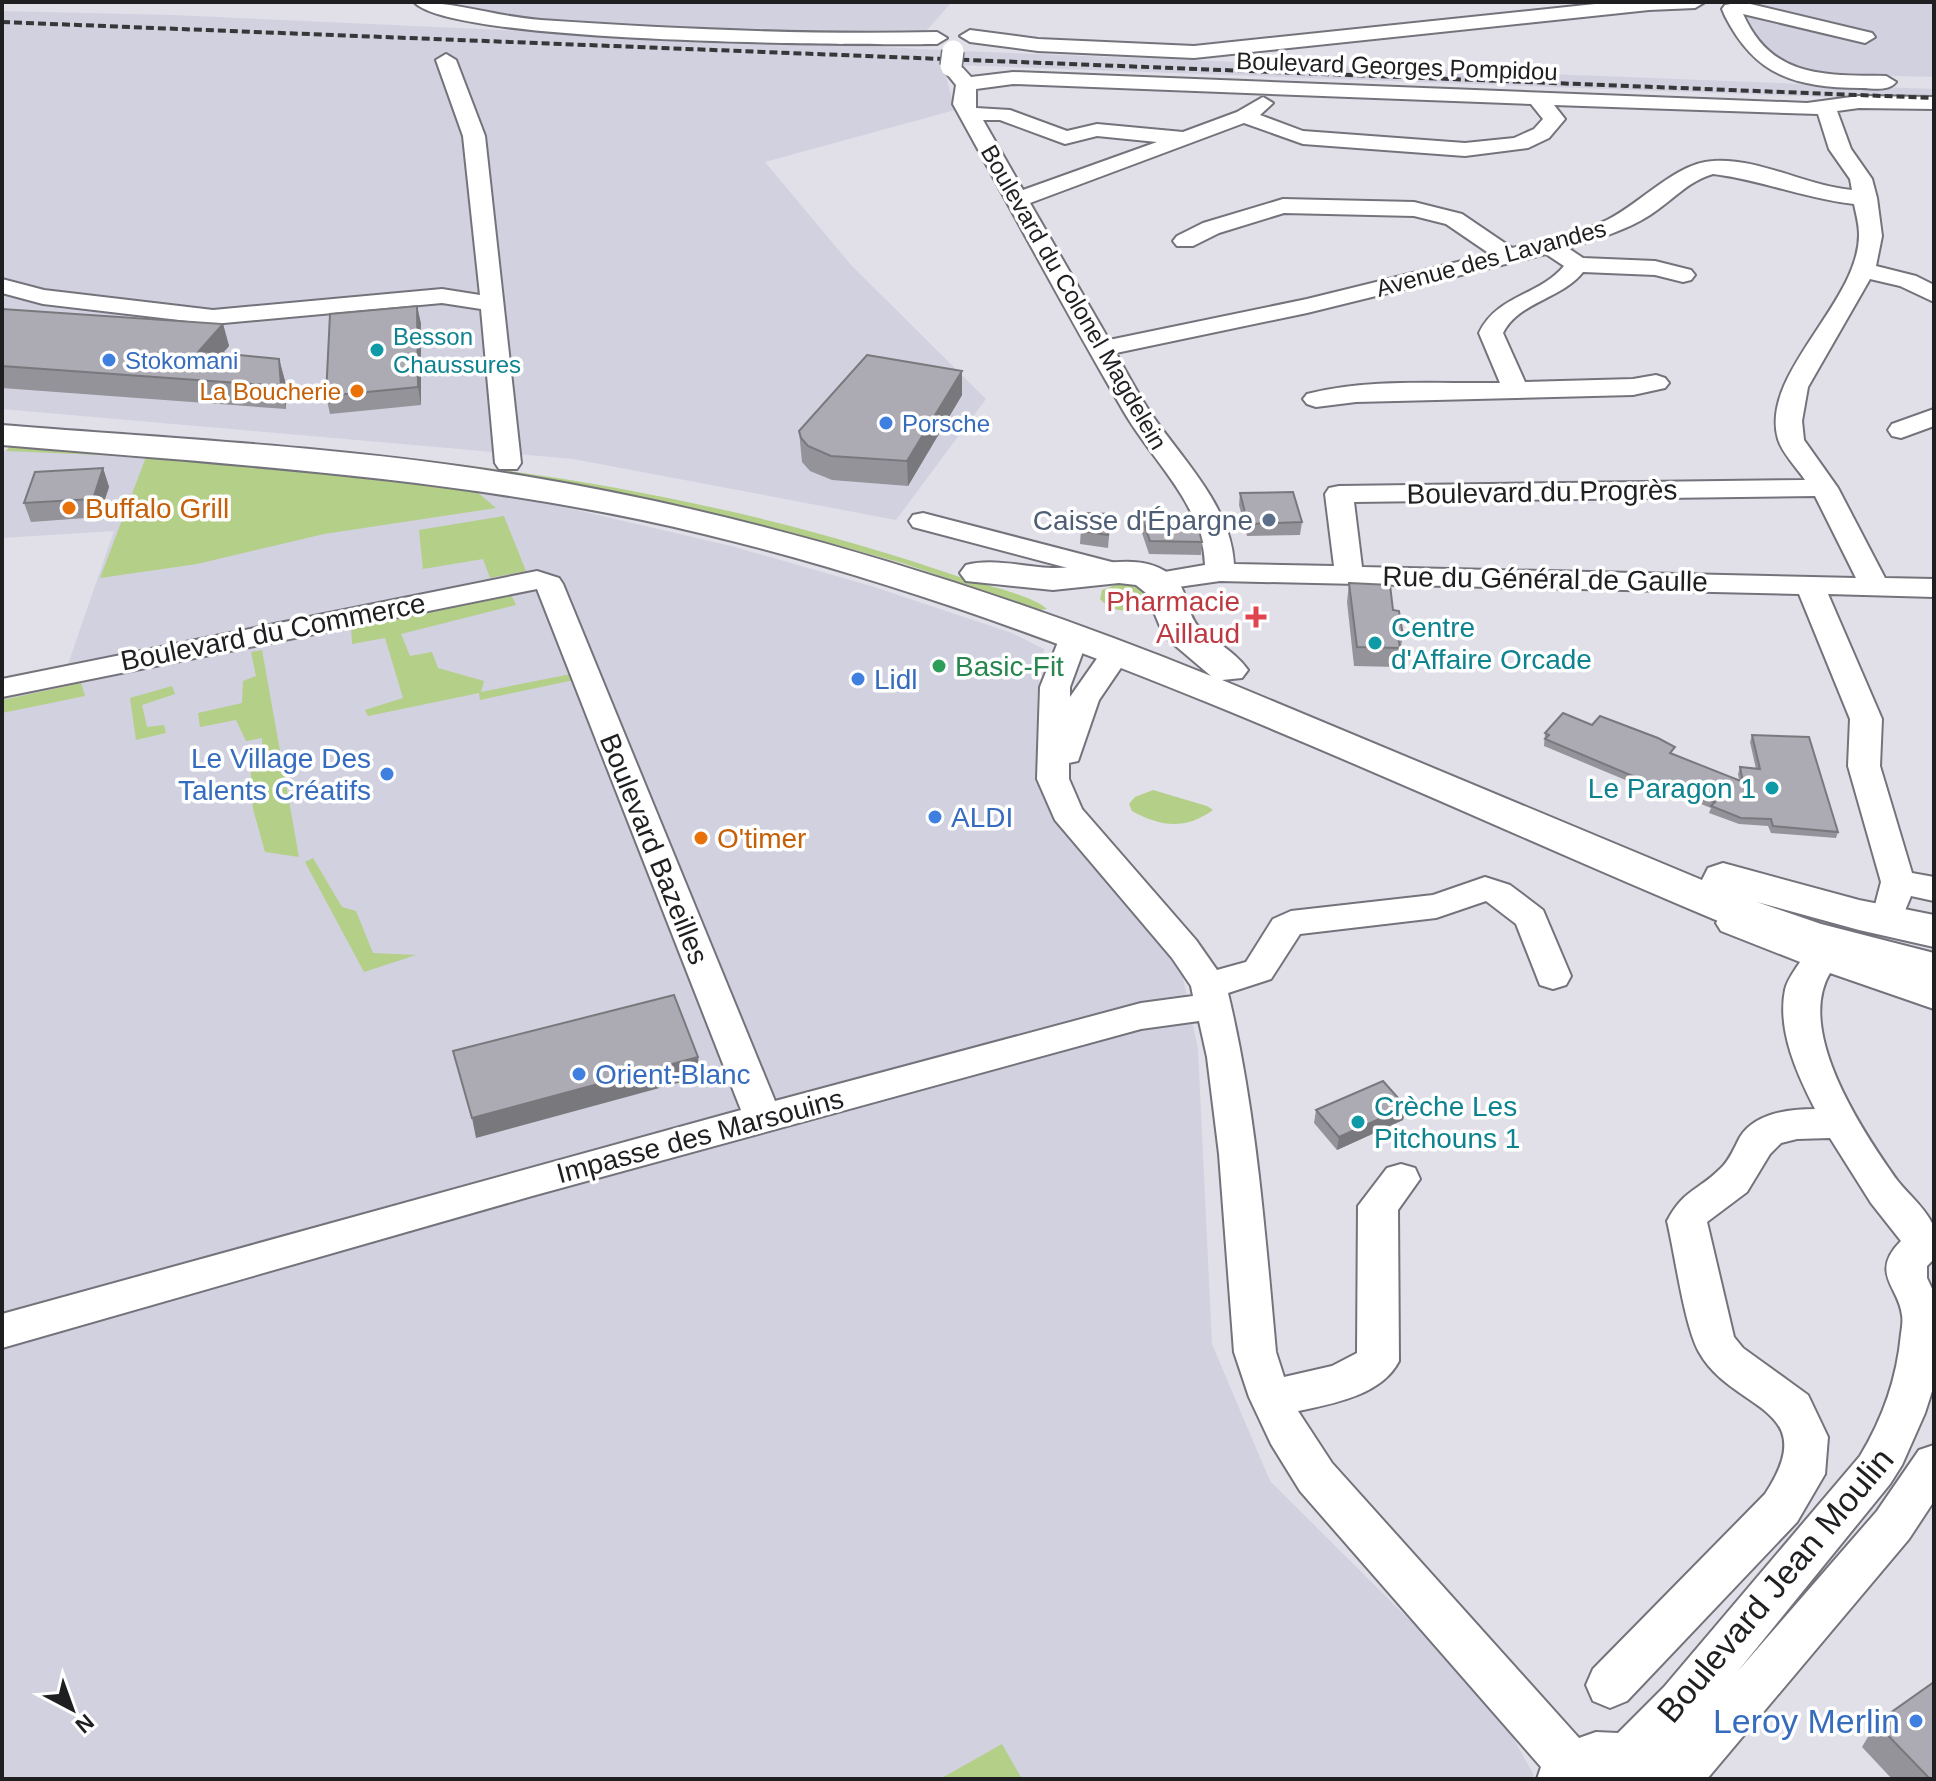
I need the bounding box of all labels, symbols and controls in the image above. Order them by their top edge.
street label: Boulevard Georges Pompidou [1236,47,1558,85]
street label: Boulevard du Colonel Magdelein [976,140,1172,454]
street label: Avenue des Lavandes [1373,214,1609,302]
place label: Besson Chaussures [393,323,521,378]
marker: Besson Chaussures [368,341,386,359]
place label: Stokomani [125,347,238,374]
marker: Stokomani [100,351,118,369]
place label: La Boucherie [200,378,341,405]
marker: La Boucherie [348,382,366,400]
place label: Porsche [902,410,990,437]
marker: Porsche [877,414,895,432]
street label: Boulevard du Progrès [1406,474,1678,510]
place label: Buffalo Grill [85,493,229,524]
marker: Buffalo Grill [60,499,78,517]
place label: Caisse d'Épargne [1033,505,1253,536]
marker: Caisse d'Épargne [1260,511,1278,529]
street label: Rue du Général de Gaulle [1382,561,1708,597]
place label: Pharmacie Aillaud [1106,586,1240,649]
street label: Boulevard du Commerce [118,587,428,677]
marker: Pharmacie Aillaud [1247,608,1265,626]
place label: Centre d'Affaire Orcade [1391,612,1592,675]
marker: Centre d'Affaire Orcade [1366,634,1384,652]
place label: Basic-Fit [955,651,1064,682]
marker: Basic-Fit [930,657,948,675]
place label: Lidl [874,664,918,695]
marker: Lidl [849,670,867,688]
street label: Boulevard Bazeilles [594,729,714,969]
place label: Le Village Des Talents Créatifs [178,743,371,806]
marker: Le Village Des Talents Créatifs [378,765,396,783]
place label: Le Paragon 1 [1588,773,1756,804]
marker: Le Paragon 1 [1763,779,1781,797]
place label: ALDI [951,802,1013,833]
marker: ALDI [926,808,944,826]
place label: O'timer [717,823,806,854]
marker: O'timer [692,829,710,847]
place label: Orient-Blanc [595,1059,751,1090]
marker: Orient-Blanc [570,1065,588,1083]
street label: Impasse des Marsouins [553,1083,847,1189]
place label: Crèche Les Pitchouns 1 [1374,1091,1520,1154]
marker: Crèche Les Pitchouns 1 [1349,1113,1367,1131]
street label: Boulevard Jean Moulin [1649,1440,1901,1730]
north arrow [32,1669,112,1749]
place label: Leroy Merlin [1713,1702,1900,1740]
text: N [71,1709,99,1738]
marker: Leroy Merlin [1907,1712,1925,1730]

